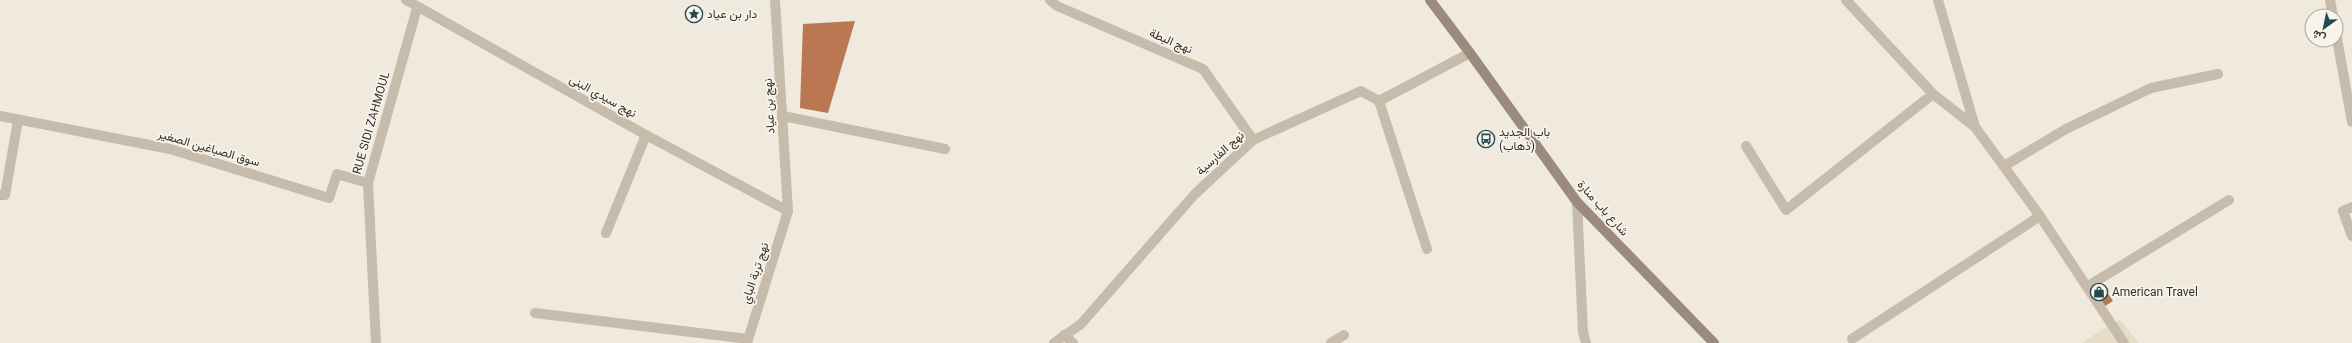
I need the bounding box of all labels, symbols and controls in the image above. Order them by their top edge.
place icon: دار بن عياد [684,4,704,24]
place label: دار بن عياد [707,7,758,22]
north arrow [2304,8,2344,48]
street label: نهج البطة [1147,26,1195,58]
text: ش [2310,27,2328,45]
street label: RUE SIDI ZAHMOUL [350,70,393,176]
street label: نهج سيدي البنى [566,72,639,123]
street label: نهج بن عياد [761,78,779,134]
place label: باب الجديد (ذهاب) [1499,125,1550,153]
street label: سوق الصباغين الصغير [155,126,262,170]
street label: نهج الفارسية [1193,128,1248,179]
bus stop icon: باب الجديد (ذهاب) [1476,129,1496,149]
street label: شارع باب منارة [1573,177,1631,240]
street label: نهج تربة الباي [739,241,774,306]
shop icon: American Travel [2089,282,2109,302]
place label: American Travel [2112,285,2198,299]

